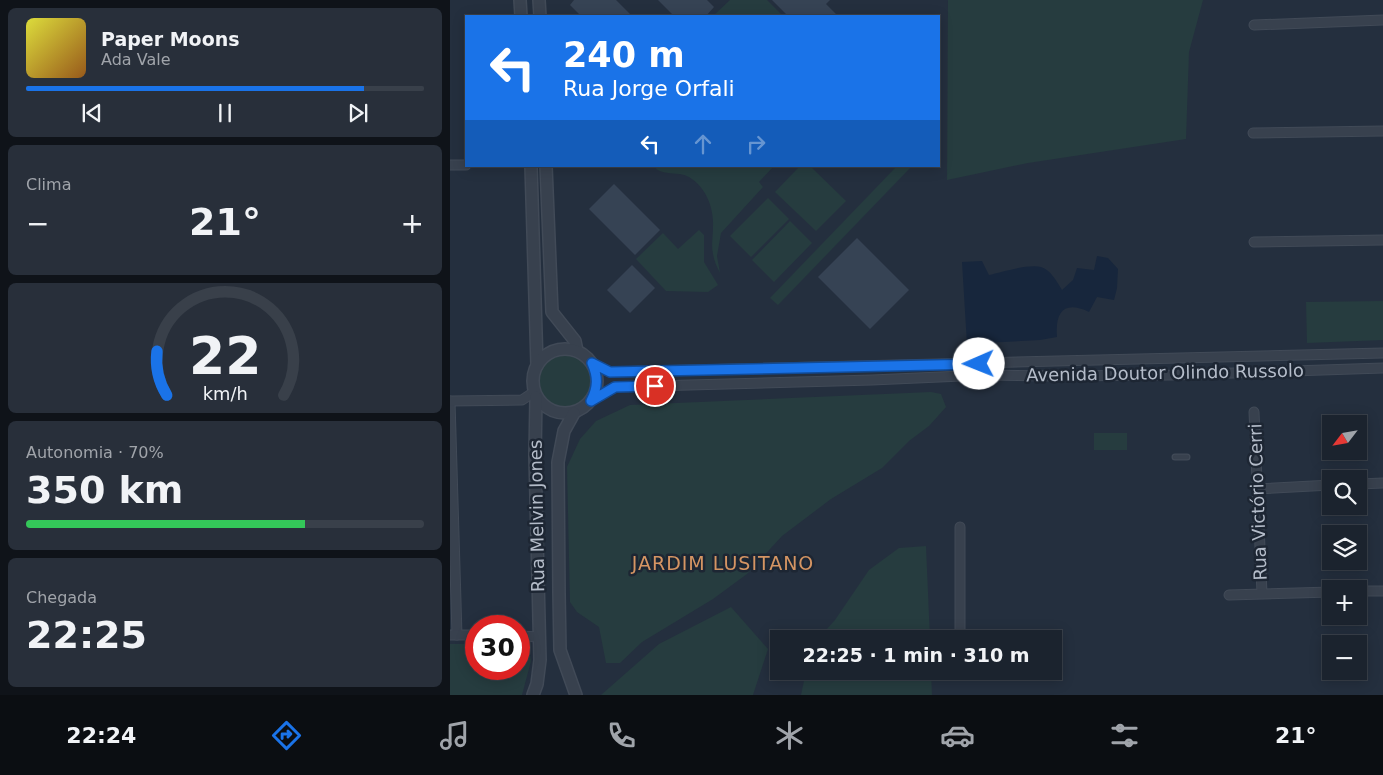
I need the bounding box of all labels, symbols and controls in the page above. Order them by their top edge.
text: Paper Moons [101,28,240,50]
icon: left [480,35,545,100]
text: 240 m [563,35,685,75]
text: Ada Vale [101,50,171,69]
text: Rua Jorge Orfali [563,76,735,101]
icon: previous [78,99,106,127]
icon: pause [211,99,239,127]
icon: next [344,99,372,127]
icon: left [636,130,664,158]
icon: ahead [689,130,717,158]
icon: right [742,130,770,158]
text: Clima [26,175,71,194]
text: 21° [189,200,261,244]
text: − [26,207,49,240]
text: + [401,207,424,240]
text: 22 [189,326,261,386]
position arrow [952,337,1004,389]
street label: Avenida Doutor Olindo Russolo [1026,360,1304,385]
pin [634,365,676,407]
icon: arrive [641,372,669,400]
text: km/h [202,383,248,404]
north arrow [1322,415,1368,460]
map controls [1322,415,1367,680]
street label: Rua Victório Cerri [1244,423,1271,581]
street label: Rua Melvin Jones [525,440,548,592]
text: Autonomia · 70% [26,443,164,462]
text: 350 km [26,468,183,512]
button: search [1322,470,1367,515]
button: layers [1322,525,1367,570]
district label: JARDIM LUSITANO [631,552,814,574]
button: + [1322,580,1367,625]
text: Chegada [26,588,97,607]
text: 22:25 [26,613,147,657]
speed limit sign: 30 [465,615,530,680]
button: − [1322,635,1367,680]
text: 22:25 · 1 min · 310 m [802,644,1030,666]
icon: directions [269,718,304,753]
icon: music [437,718,472,753]
icon: phone [604,718,639,753]
icon: climate [772,718,807,753]
icon: car [940,718,975,753]
icon: filters [1107,718,1142,753]
text: 22:24 [66,723,136,748]
text: 21° [1275,723,1317,748]

